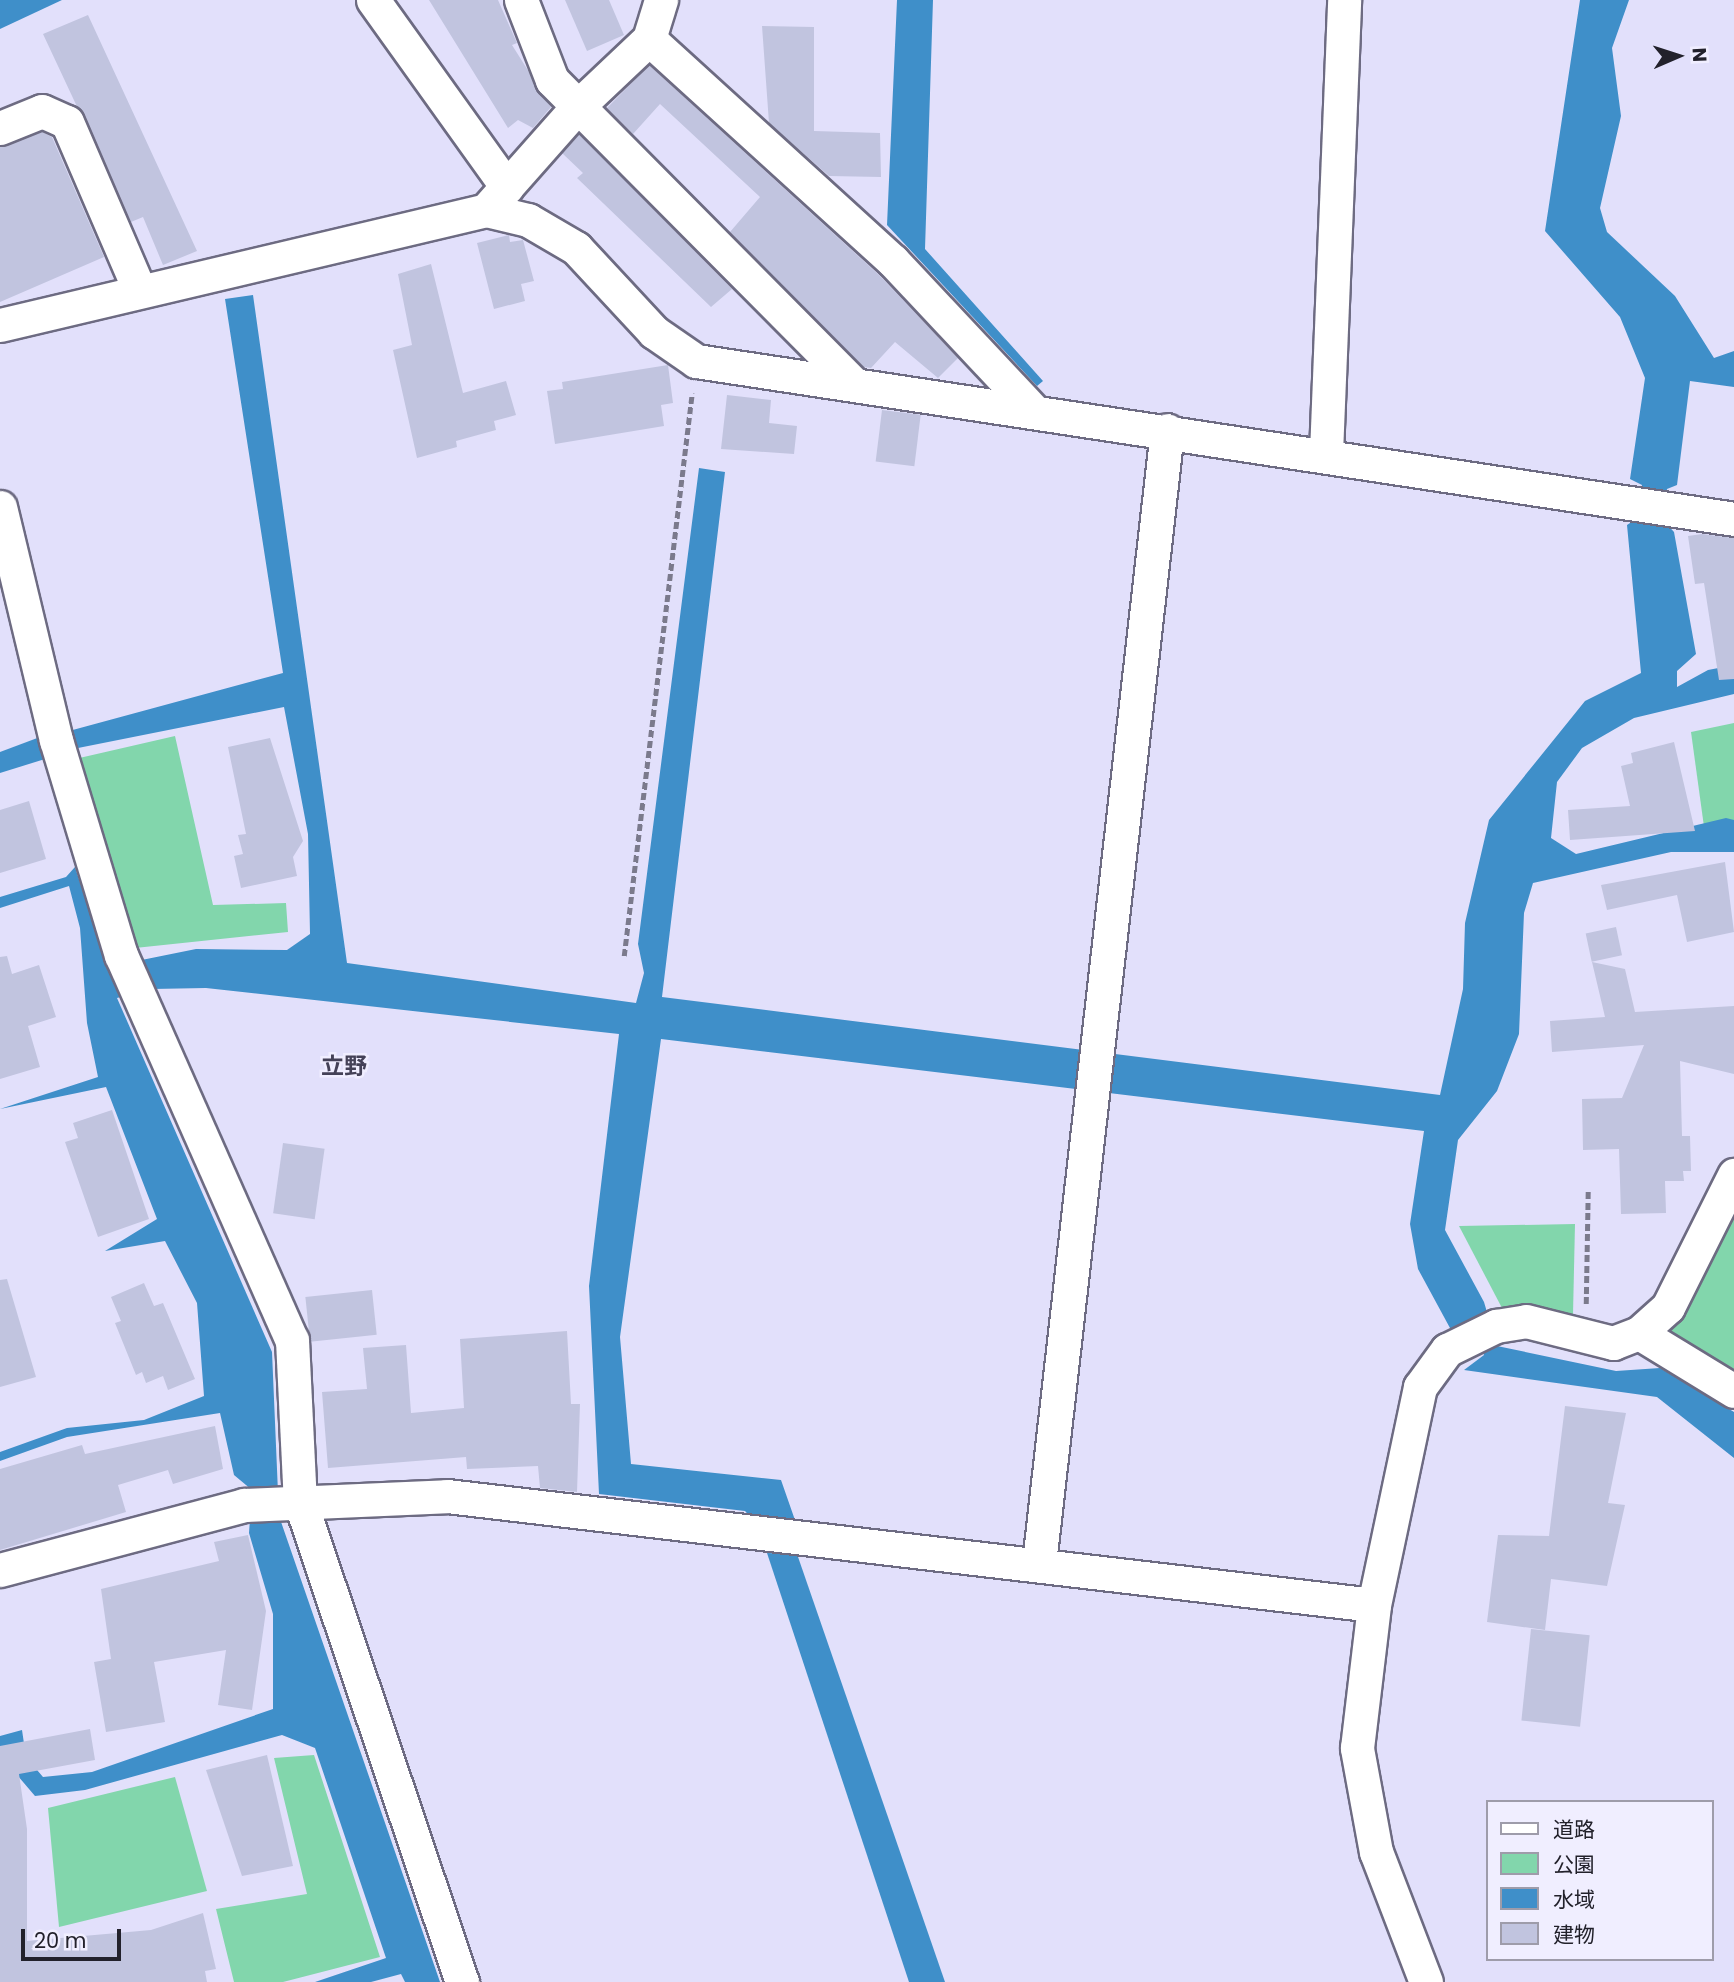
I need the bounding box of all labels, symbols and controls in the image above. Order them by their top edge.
north arrow [1643,21,1713,91]
text: N [1686,47,1713,63]
district label: 立野 [321,1052,367,1080]
legend [1486,1800,1713,1961]
text: 道路 [1553,1815,1595,1844]
text: 公園 [1553,1850,1595,1879]
text: 水域 [1553,1885,1595,1914]
scale bar [24,1916,124,1960]
text: 建物 [1553,1920,1595,1949]
text: 20 m [34,1926,87,1955]

